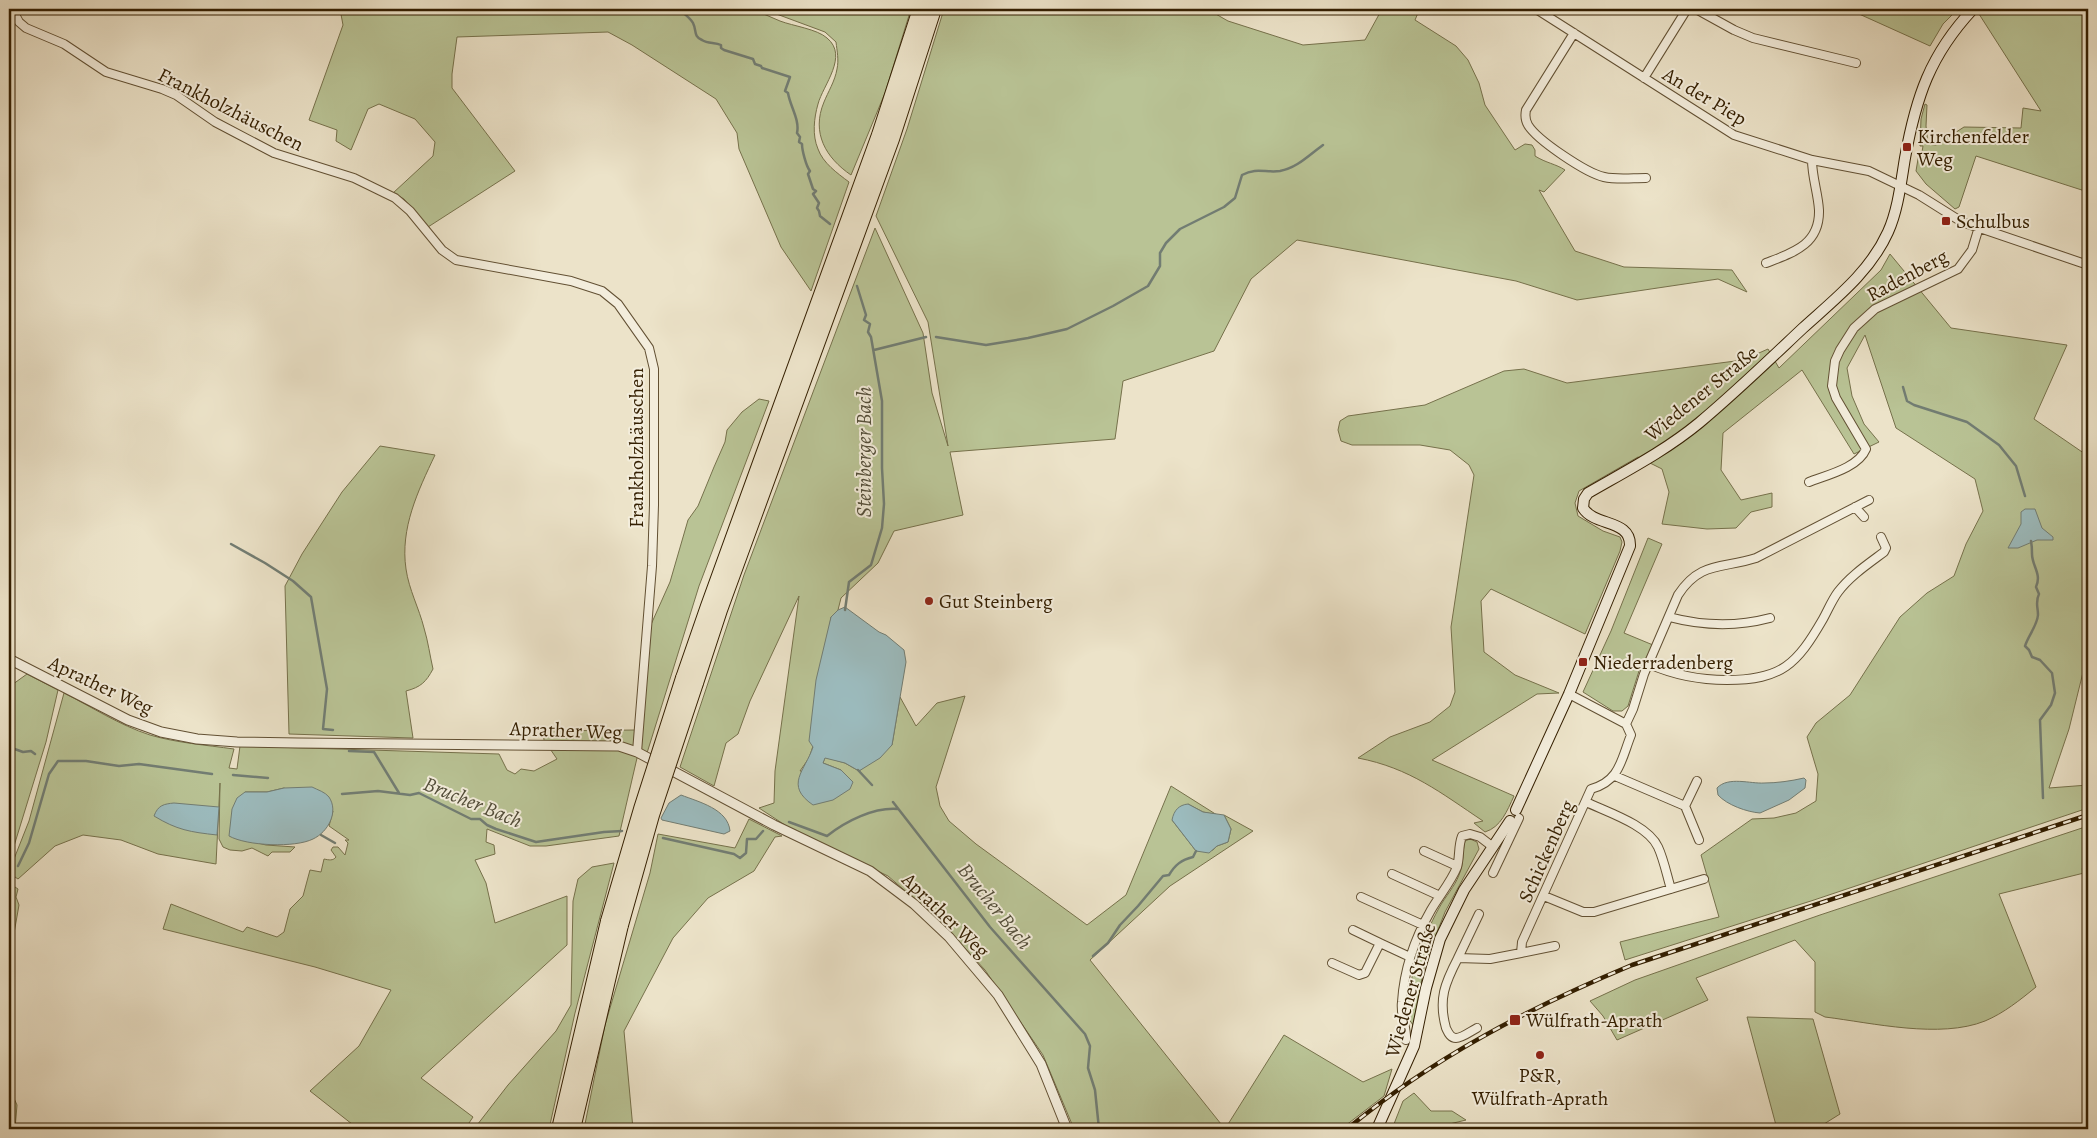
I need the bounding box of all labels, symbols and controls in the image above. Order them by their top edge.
street label: An der Piep [1657,60,1752,132]
street label: Frankholzhäuschen [153,61,308,158]
place label: Kirchenfelder Weg [1916,123,2030,173]
marker: Kirchenfelder Weg [1901,141,1913,153]
place label: Schulbus [1956,208,2030,235]
marker: Schulbus [1940,215,1952,227]
street label: Radenberg [1862,243,1953,308]
street label: Wiedener Straße [1638,339,1764,448]
street label: Frankholzhäuschen [623,368,650,528]
water label: Steinberger Bach [850,387,878,517]
place label: Gut Steinberg [939,588,1053,615]
marker: Gut Steinberg [923,595,935,607]
street label: Aprather Weg [43,649,157,721]
place label: Niederradenberg [1593,649,1733,676]
marker: Niederradenberg [1577,656,1589,668]
street label: Aprather Weg [508,715,623,746]
water label: Brucher Bach [419,770,527,834]
street label: Schickenberg [1512,796,1581,907]
water label: Brucher Bach [951,857,1039,955]
street label: Aprather Weg [895,866,995,964]
street label: Wiedener Straße [1378,920,1443,1061]
place label: Wülfrath-Aprath [1525,1007,1663,1034]
marker: Wülfrath-Aprath [1508,1013,1522,1027]
marker: P&R, Wülfrath-Aprath [1534,1049,1546,1061]
place label: P&R, Wülfrath-Aprath [1471,1062,1609,1112]

